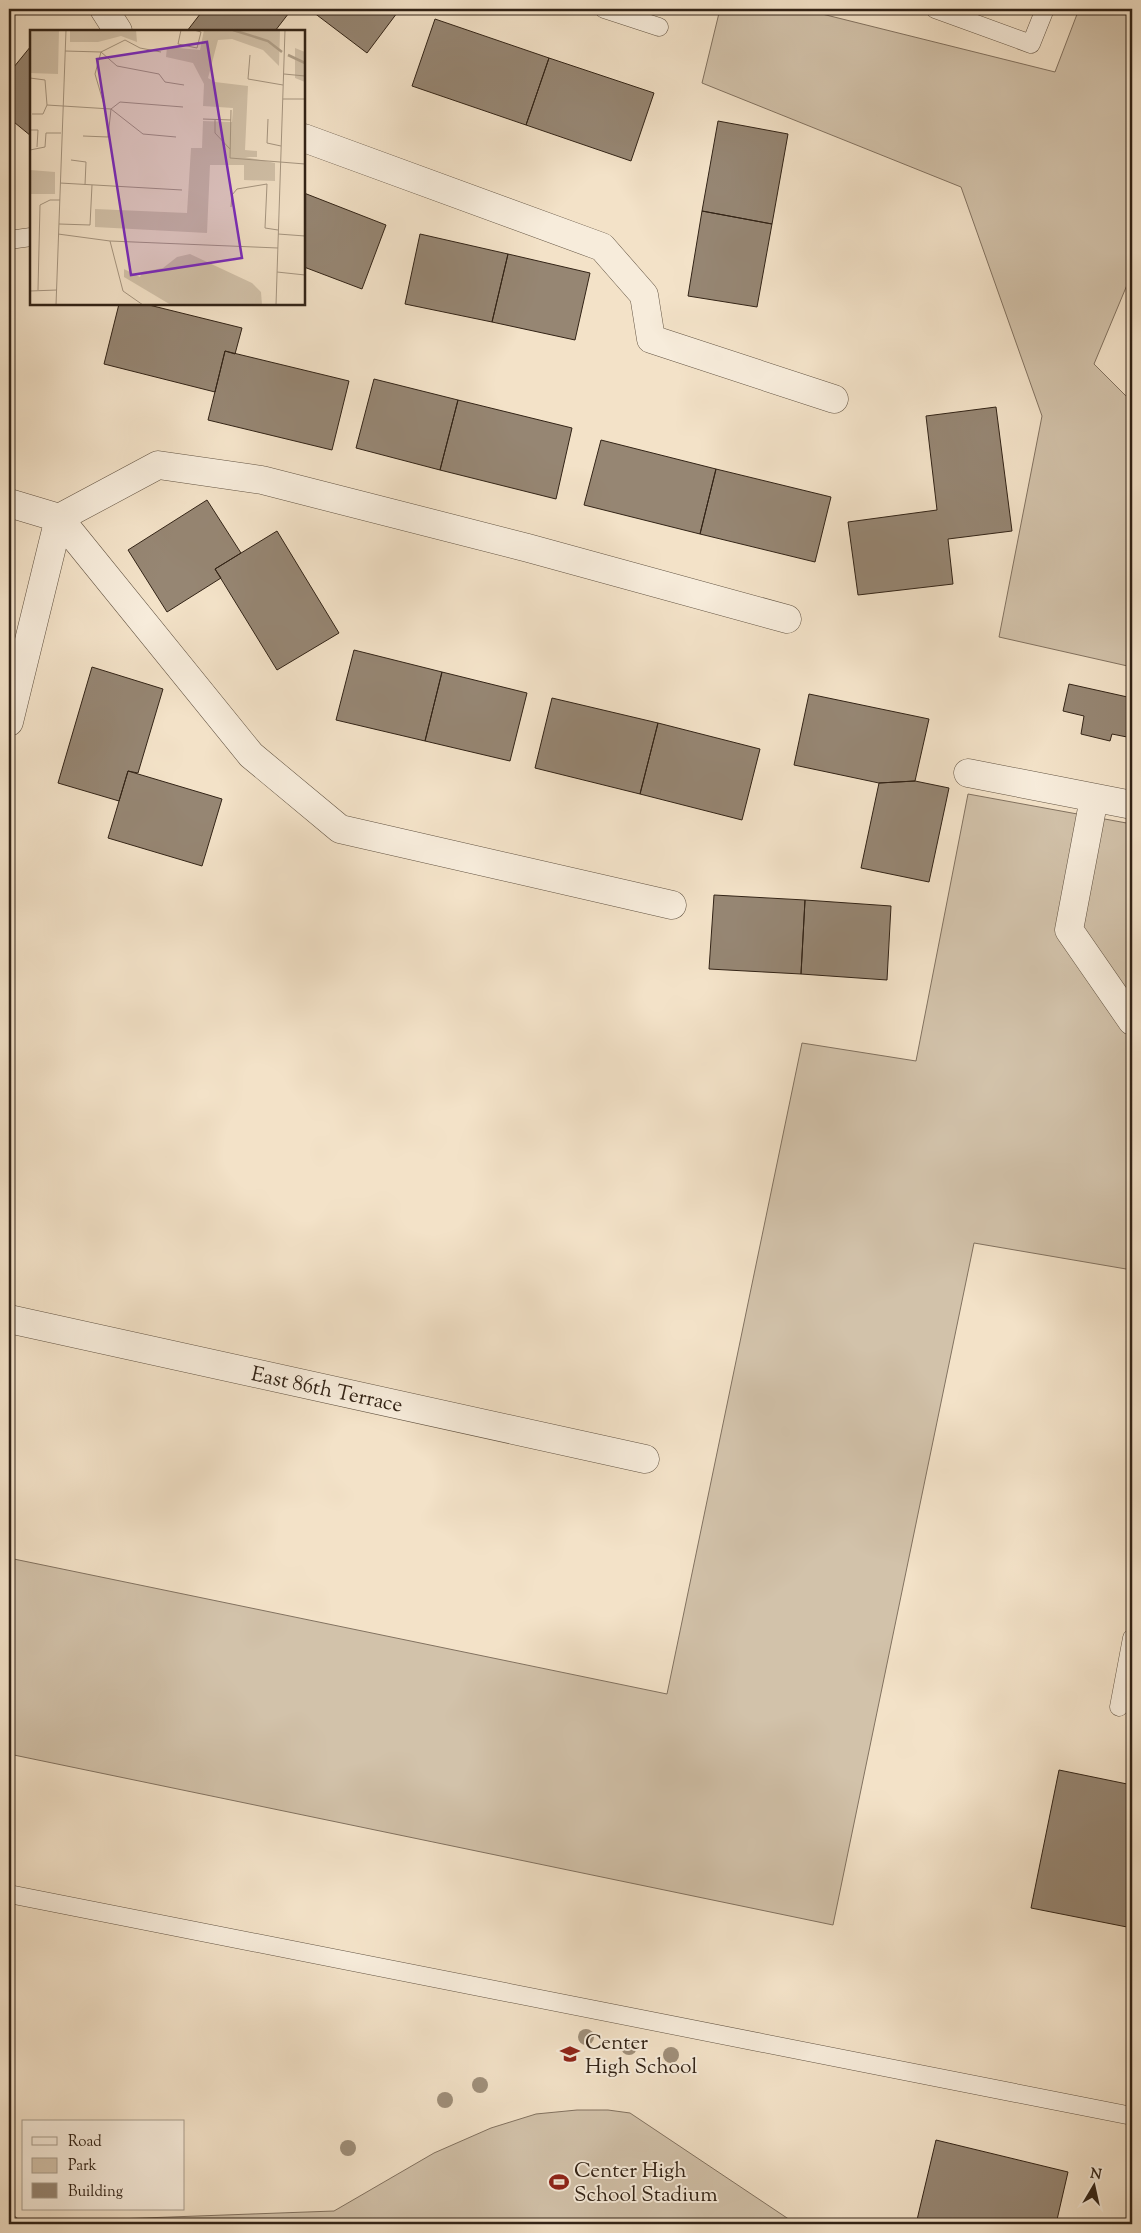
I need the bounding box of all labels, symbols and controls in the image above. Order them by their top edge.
inset map [30,30,305,305]
street label: East 86th Terrace [248,1360,405,1422]
place label: Center High School [585,2029,697,2083]
school or university icon: Center High School [559,2043,581,2065]
legend [22,2120,185,2210]
text: Road [68,2132,102,2153]
text: Park [68,2156,97,2177]
place label: Center High School Stadium [574,2157,718,2211]
north arrow [1068,2160,1118,2210]
text: N [1089,2164,1103,2186]
sports icon: Center High School Stadium [548,2171,570,2193]
text: Building [68,2182,123,2203]

